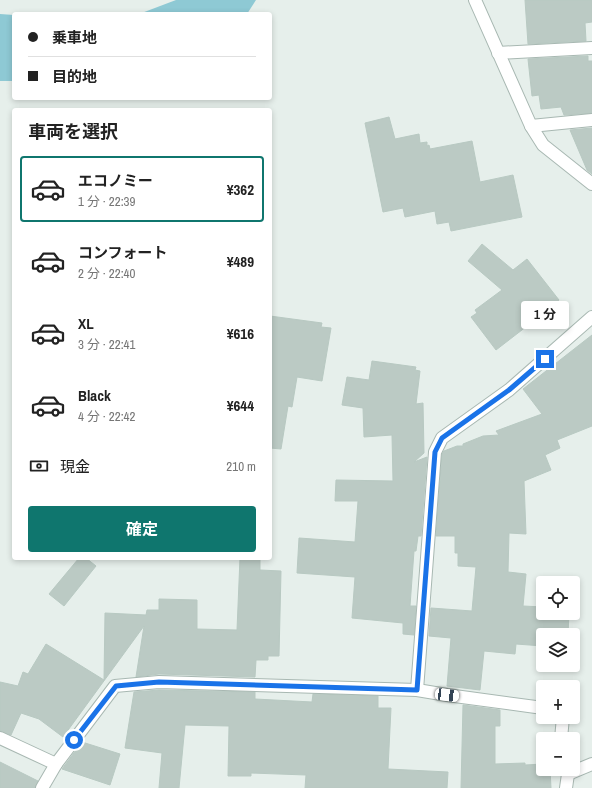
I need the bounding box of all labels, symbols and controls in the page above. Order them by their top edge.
text: 乗車地 [52,27,97,48]
text: 目的地 [52,66,97,87]
text: 車両を選択 [28,119,118,144]
text: エコノミー [78,170,153,191]
icon: car [30,171,66,207]
text: ¥362 [227,179,254,200]
text: 1 分 · 22:39 [78,193,135,210]
text: コンフォート [78,242,168,263]
icon: car [30,243,66,279]
text: ¥489 [227,251,254,272]
text: 2 分 · 22:40 [78,265,135,282]
callout: 1 分 [521,301,569,329]
text: 1 分 [534,306,556,323]
text: XL [78,313,94,334]
icon: car [30,315,66,351]
text: ¥616 [227,323,254,344]
text: 3 分 · 22:41 [78,336,135,353]
route end [536,350,554,368]
text: Black [78,385,111,406]
icon: car [30,387,66,423]
text: ¥644 [227,395,254,416]
text: 4 分 · 22:42 [78,408,135,425]
icon: cash [28,455,50,477]
text: 現金 [60,456,90,477]
text: 210 m [226,458,256,475]
button: 確定 [28,506,256,552]
map controls [536,576,580,776]
button: locate [536,576,580,620]
button: layers [536,628,580,672]
button: + [536,680,580,724]
car [434,688,460,702]
route start [65,731,83,749]
button: − [536,732,580,776]

